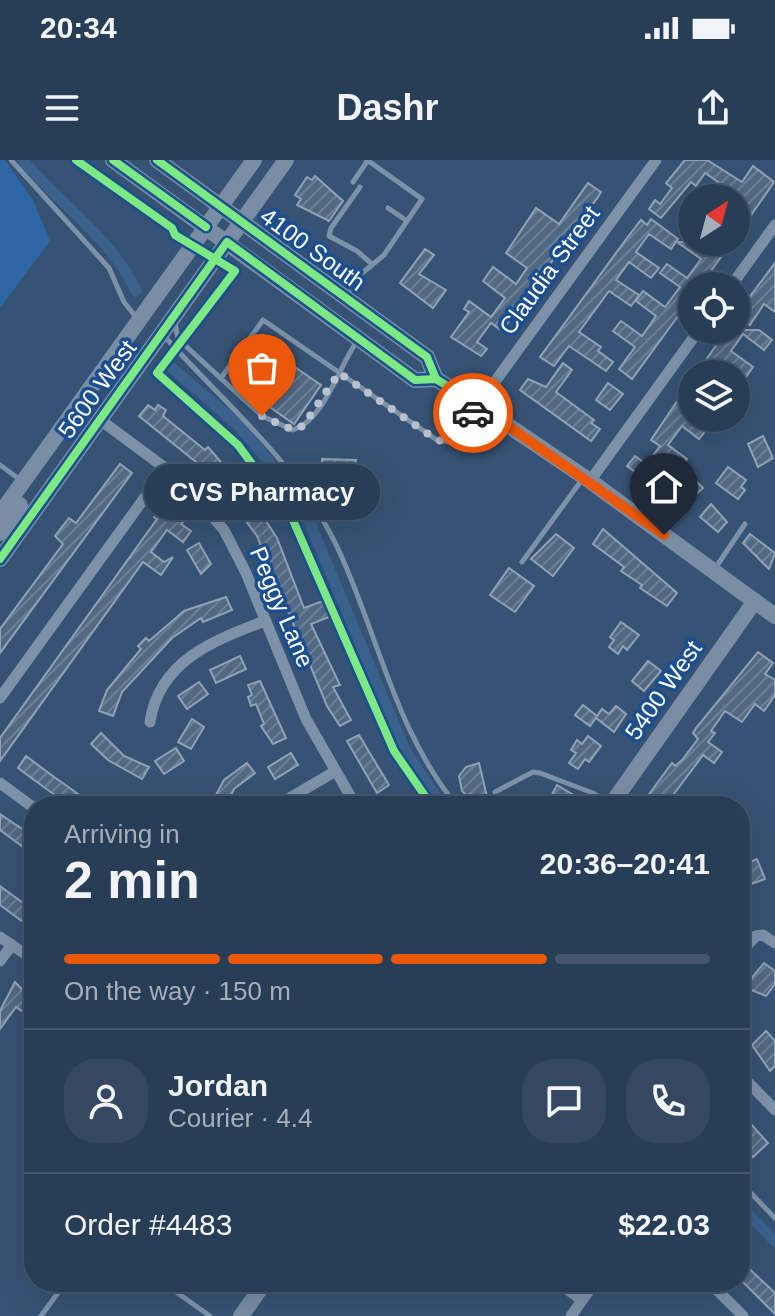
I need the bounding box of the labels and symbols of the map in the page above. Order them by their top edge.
north arrow [678,184,750,256]
street label: Claudia Street [493,200,605,339]
street label: 4100 South [255,202,371,296]
pin [228,334,296,416]
street label: 5600 West [52,335,142,443]
courier [433,373,513,453]
pin [630,453,698,535]
callout: CVS Pharmacy [144,464,380,520]
street label: Peggy Lane [245,543,319,671]
street label: 5400 West [619,635,707,745]

